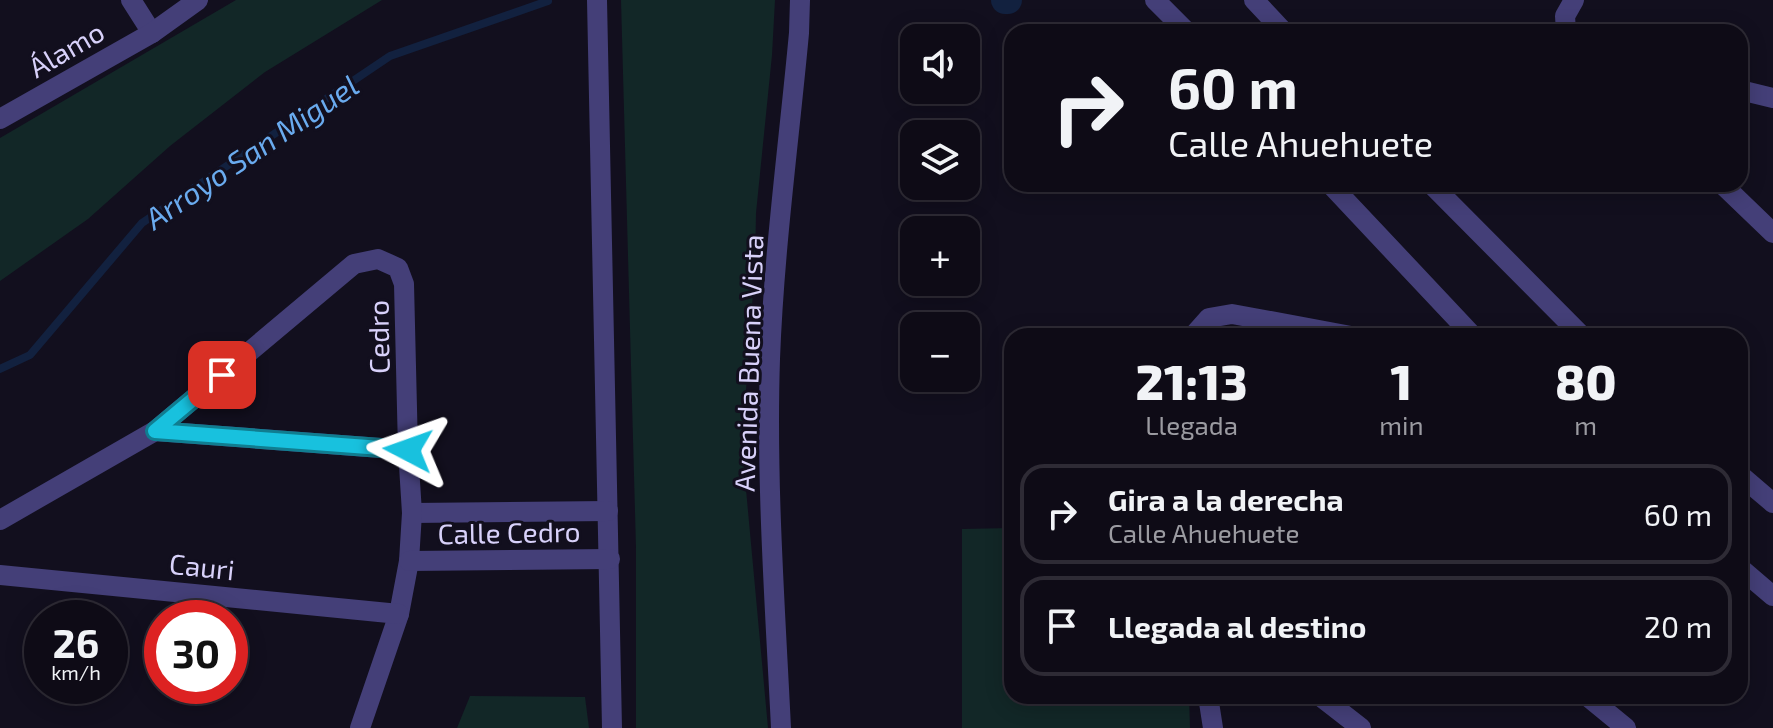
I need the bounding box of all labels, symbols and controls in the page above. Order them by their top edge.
street label: Álamo [22,14,110,84]
map controls [900,24,980,392]
button: sound [900,24,980,104]
text: 60 m [1168,53,1298,120]
icon: right [1036,56,1140,160]
water label: Arroyo San Miguel [137,66,365,237]
button: layers [900,120,980,200]
text: Calle Ahuehuete [1168,121,1433,164]
button: + [900,216,980,296]
street label: Avenida Buena Vista [727,234,769,492]
street label: Cedro [360,300,396,374]
button: − [900,312,980,392]
pin [188,341,256,409]
text: 21:13 [1136,352,1248,410]
text: 1 [1391,352,1412,410]
text: 80 [1555,352,1616,410]
icon: arrive [200,353,244,397]
position arrow [366,408,450,492]
text: Llegada [1145,409,1238,440]
text: min [1379,409,1424,440]
text: m [1574,409,1597,440]
text: Gira a la derecha [1108,481,1344,517]
icon: right [1040,492,1084,536]
text: 60 m [1644,496,1712,532]
street label: Calle Cedro [437,514,581,550]
text: Calle Ahuehuete [1108,517,1300,548]
street label: Cauri [168,546,236,586]
speed limit sign: 30 [144,600,248,704]
icon: arrive [1040,604,1084,648]
text: Llegada al destino [1108,608,1367,644]
text: 20 m [1644,608,1712,644]
text: 26 [53,618,99,666]
text: km/h [51,660,101,684]

